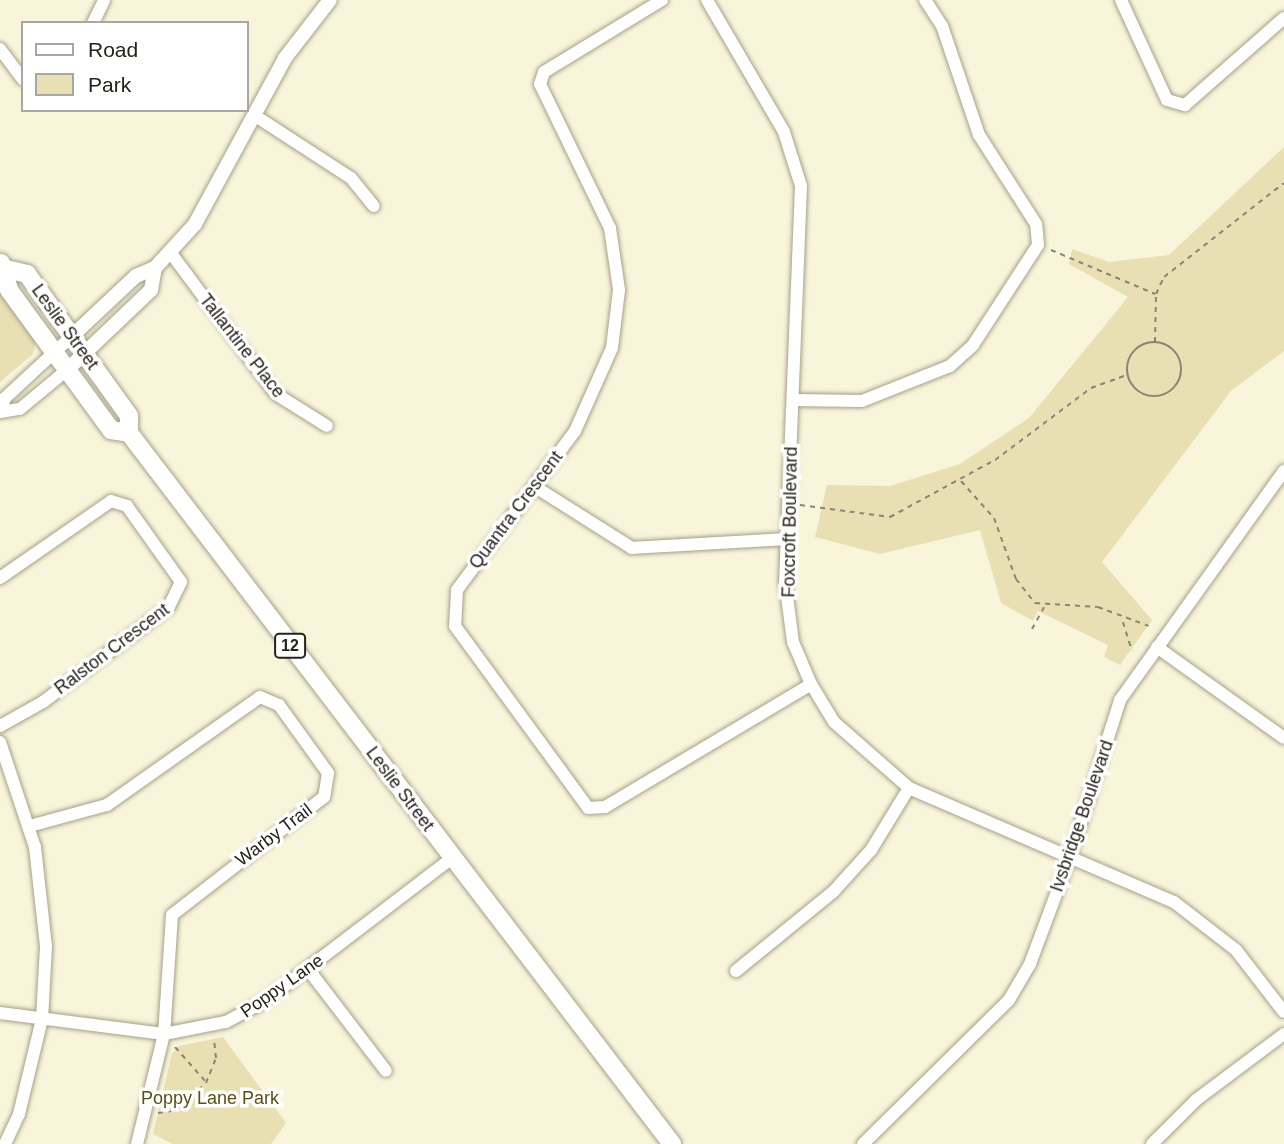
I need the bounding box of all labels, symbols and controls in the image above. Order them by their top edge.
legend [21,21,248,112]
text: Road [88,38,138,61]
text: Park [88,73,131,96]
street label: Leslie Street [27,280,103,374]
street label: Tallantine Place [195,290,289,402]
street label: Foxcroft Boulevard [778,446,802,598]
street label: Quantra Crescent [465,447,567,573]
street label: Ralston Crescent [50,599,174,699]
road number: 12 [272,634,308,659]
street label: Ivsbridge Boulevard [1046,737,1118,895]
street label: Leslie Street [361,743,439,835]
street label: Warby Trail [231,799,317,871]
street label: Poppy Lane [236,950,328,1022]
park label: Poppy Lane Park [141,1087,279,1109]

